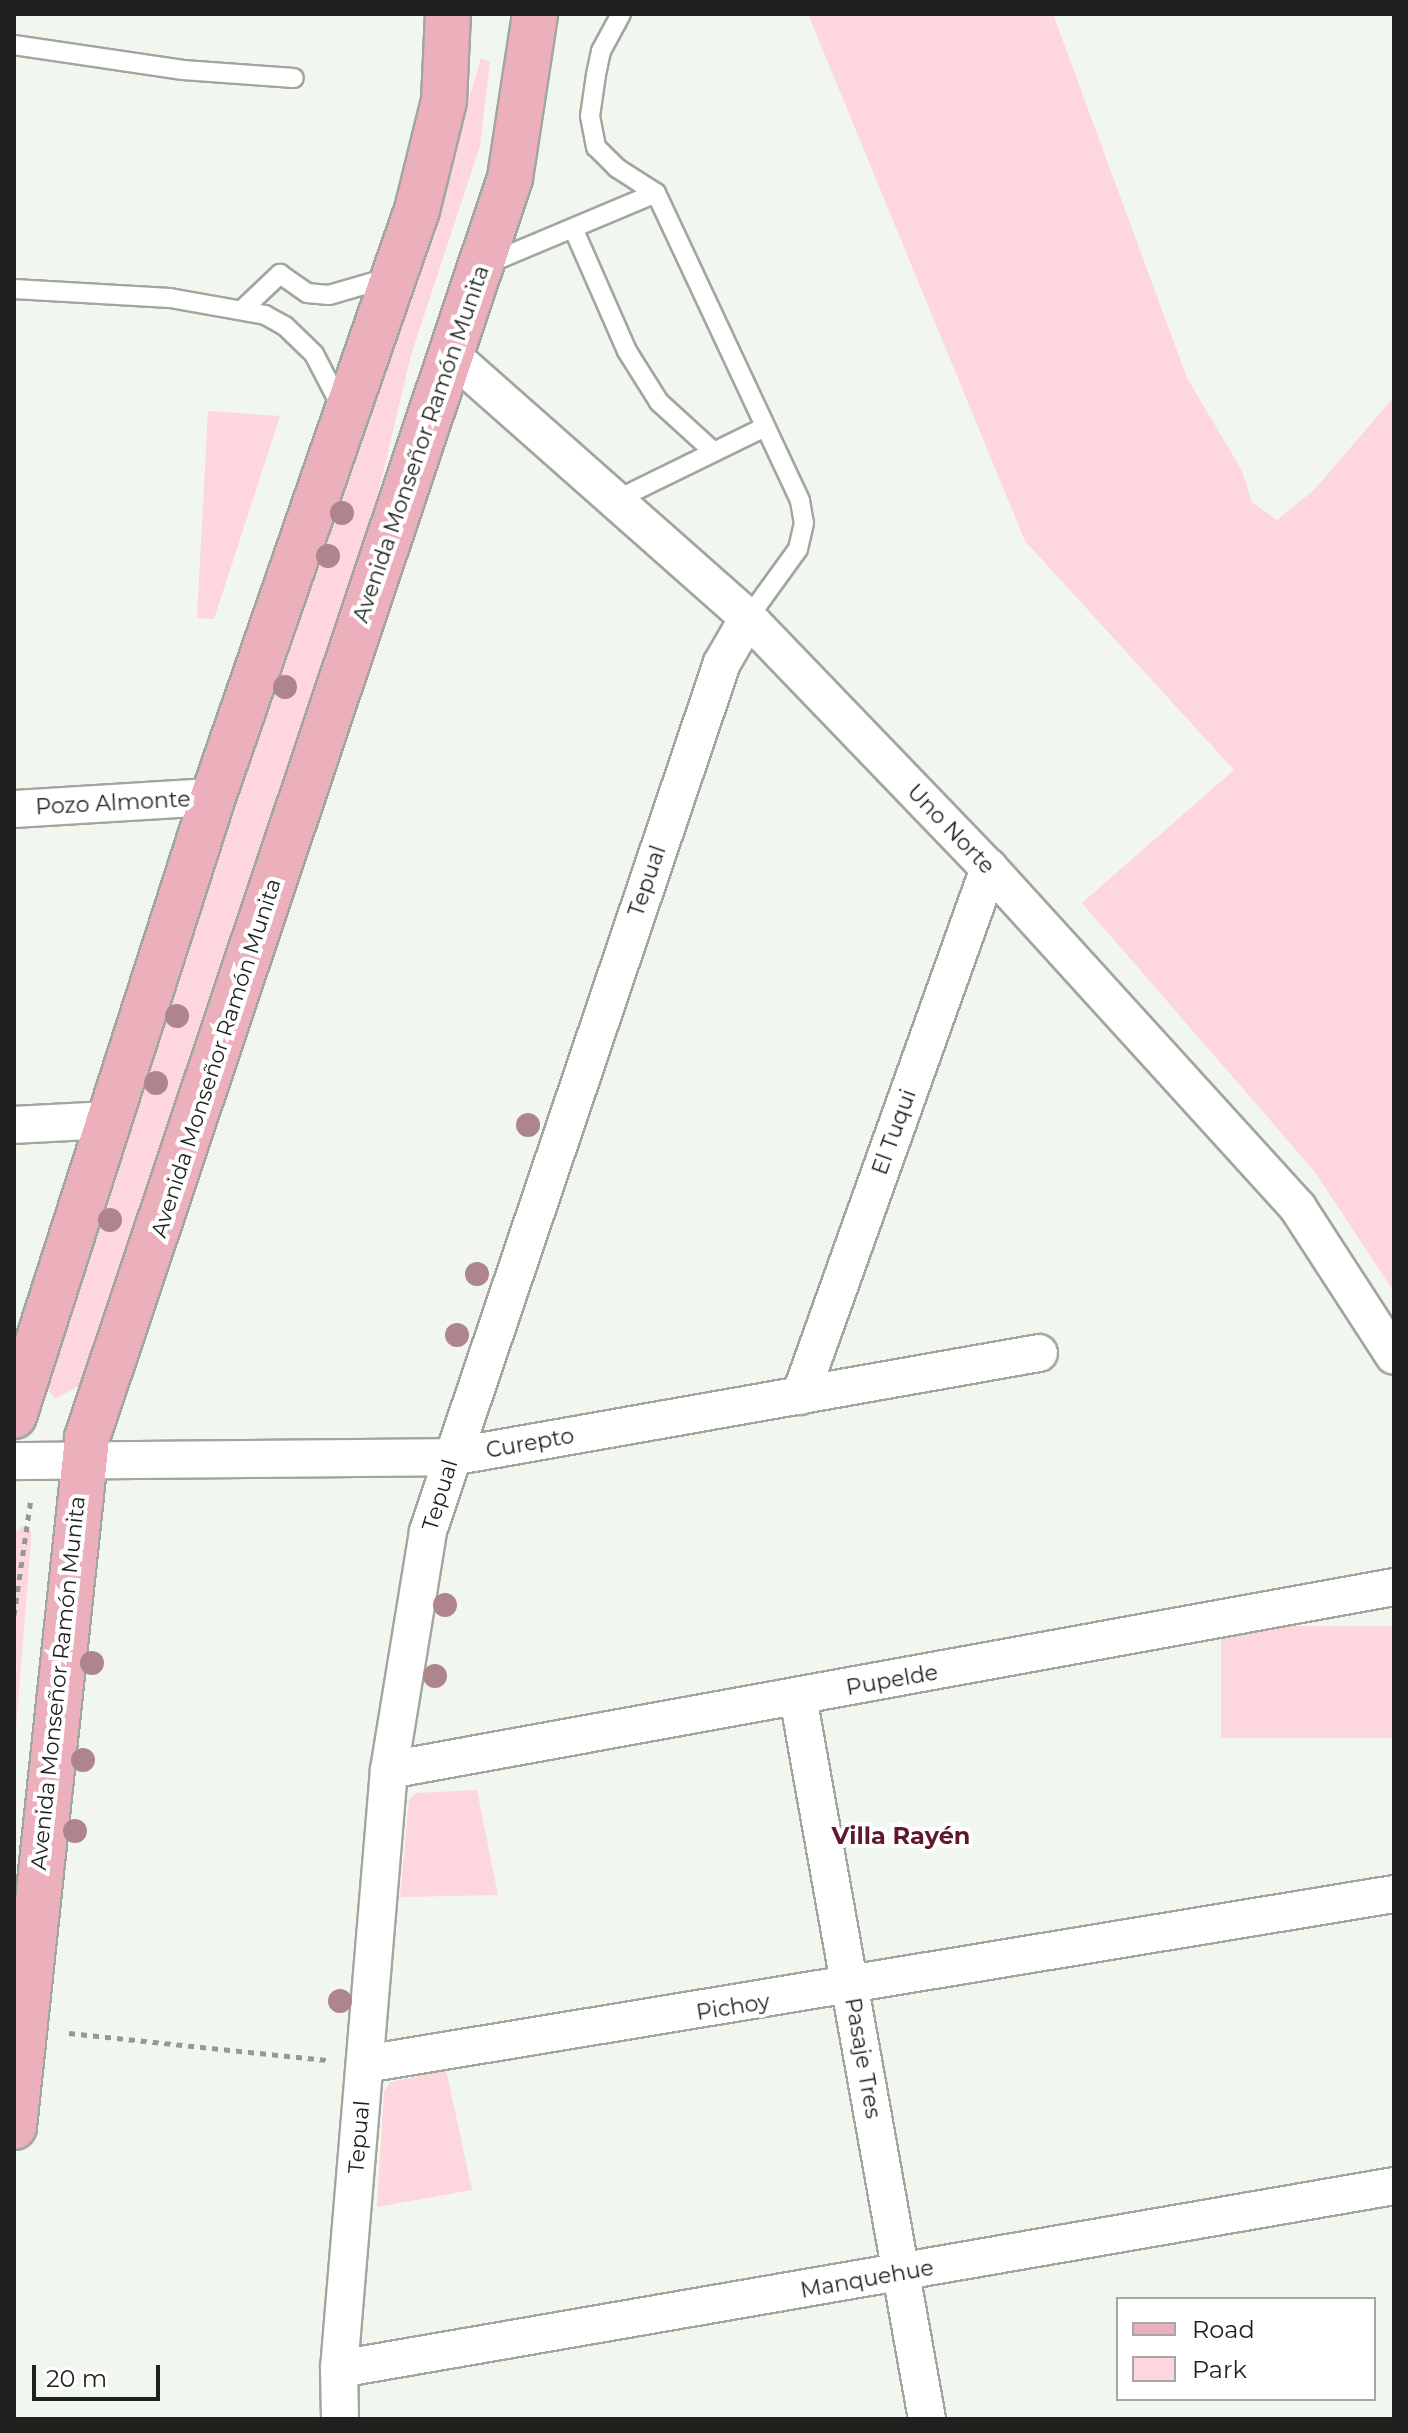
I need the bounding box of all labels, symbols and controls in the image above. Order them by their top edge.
street label: Avenida Monseñor Ramón Munita [347,262,495,626]
street label: Uno Norte [902,779,1000,879]
street label: Pozo Almonte [35,786,191,820]
street label: Tepual [623,842,671,920]
street label: Avenida Monseñor Ramón Munita [145,875,287,1241]
street label: El Tuqui [866,1086,922,1178]
street label: Curepto [484,1422,576,1464]
street label: Tepual [417,1456,463,1534]
street label: Avenida Monseñor Ramón Munita [25,1495,91,1871]
street label: Pupelde [844,1659,940,1701]
district label: Villa Rayén [832,1822,970,1850]
street label: Pichoy [694,1988,772,2026]
street label: Pasaje Tres [839,1996,887,2120]
street label: Tepual [343,2099,375,2175]
street label: Manquehue [798,2254,936,2304]
legend [1116,2297,1376,2401]
text: Road [1192,2315,1255,2344]
scale bar [36,2349,164,2399]
text: Park [1192,2355,1247,2384]
text: 20 m [46,2364,107,2393]

